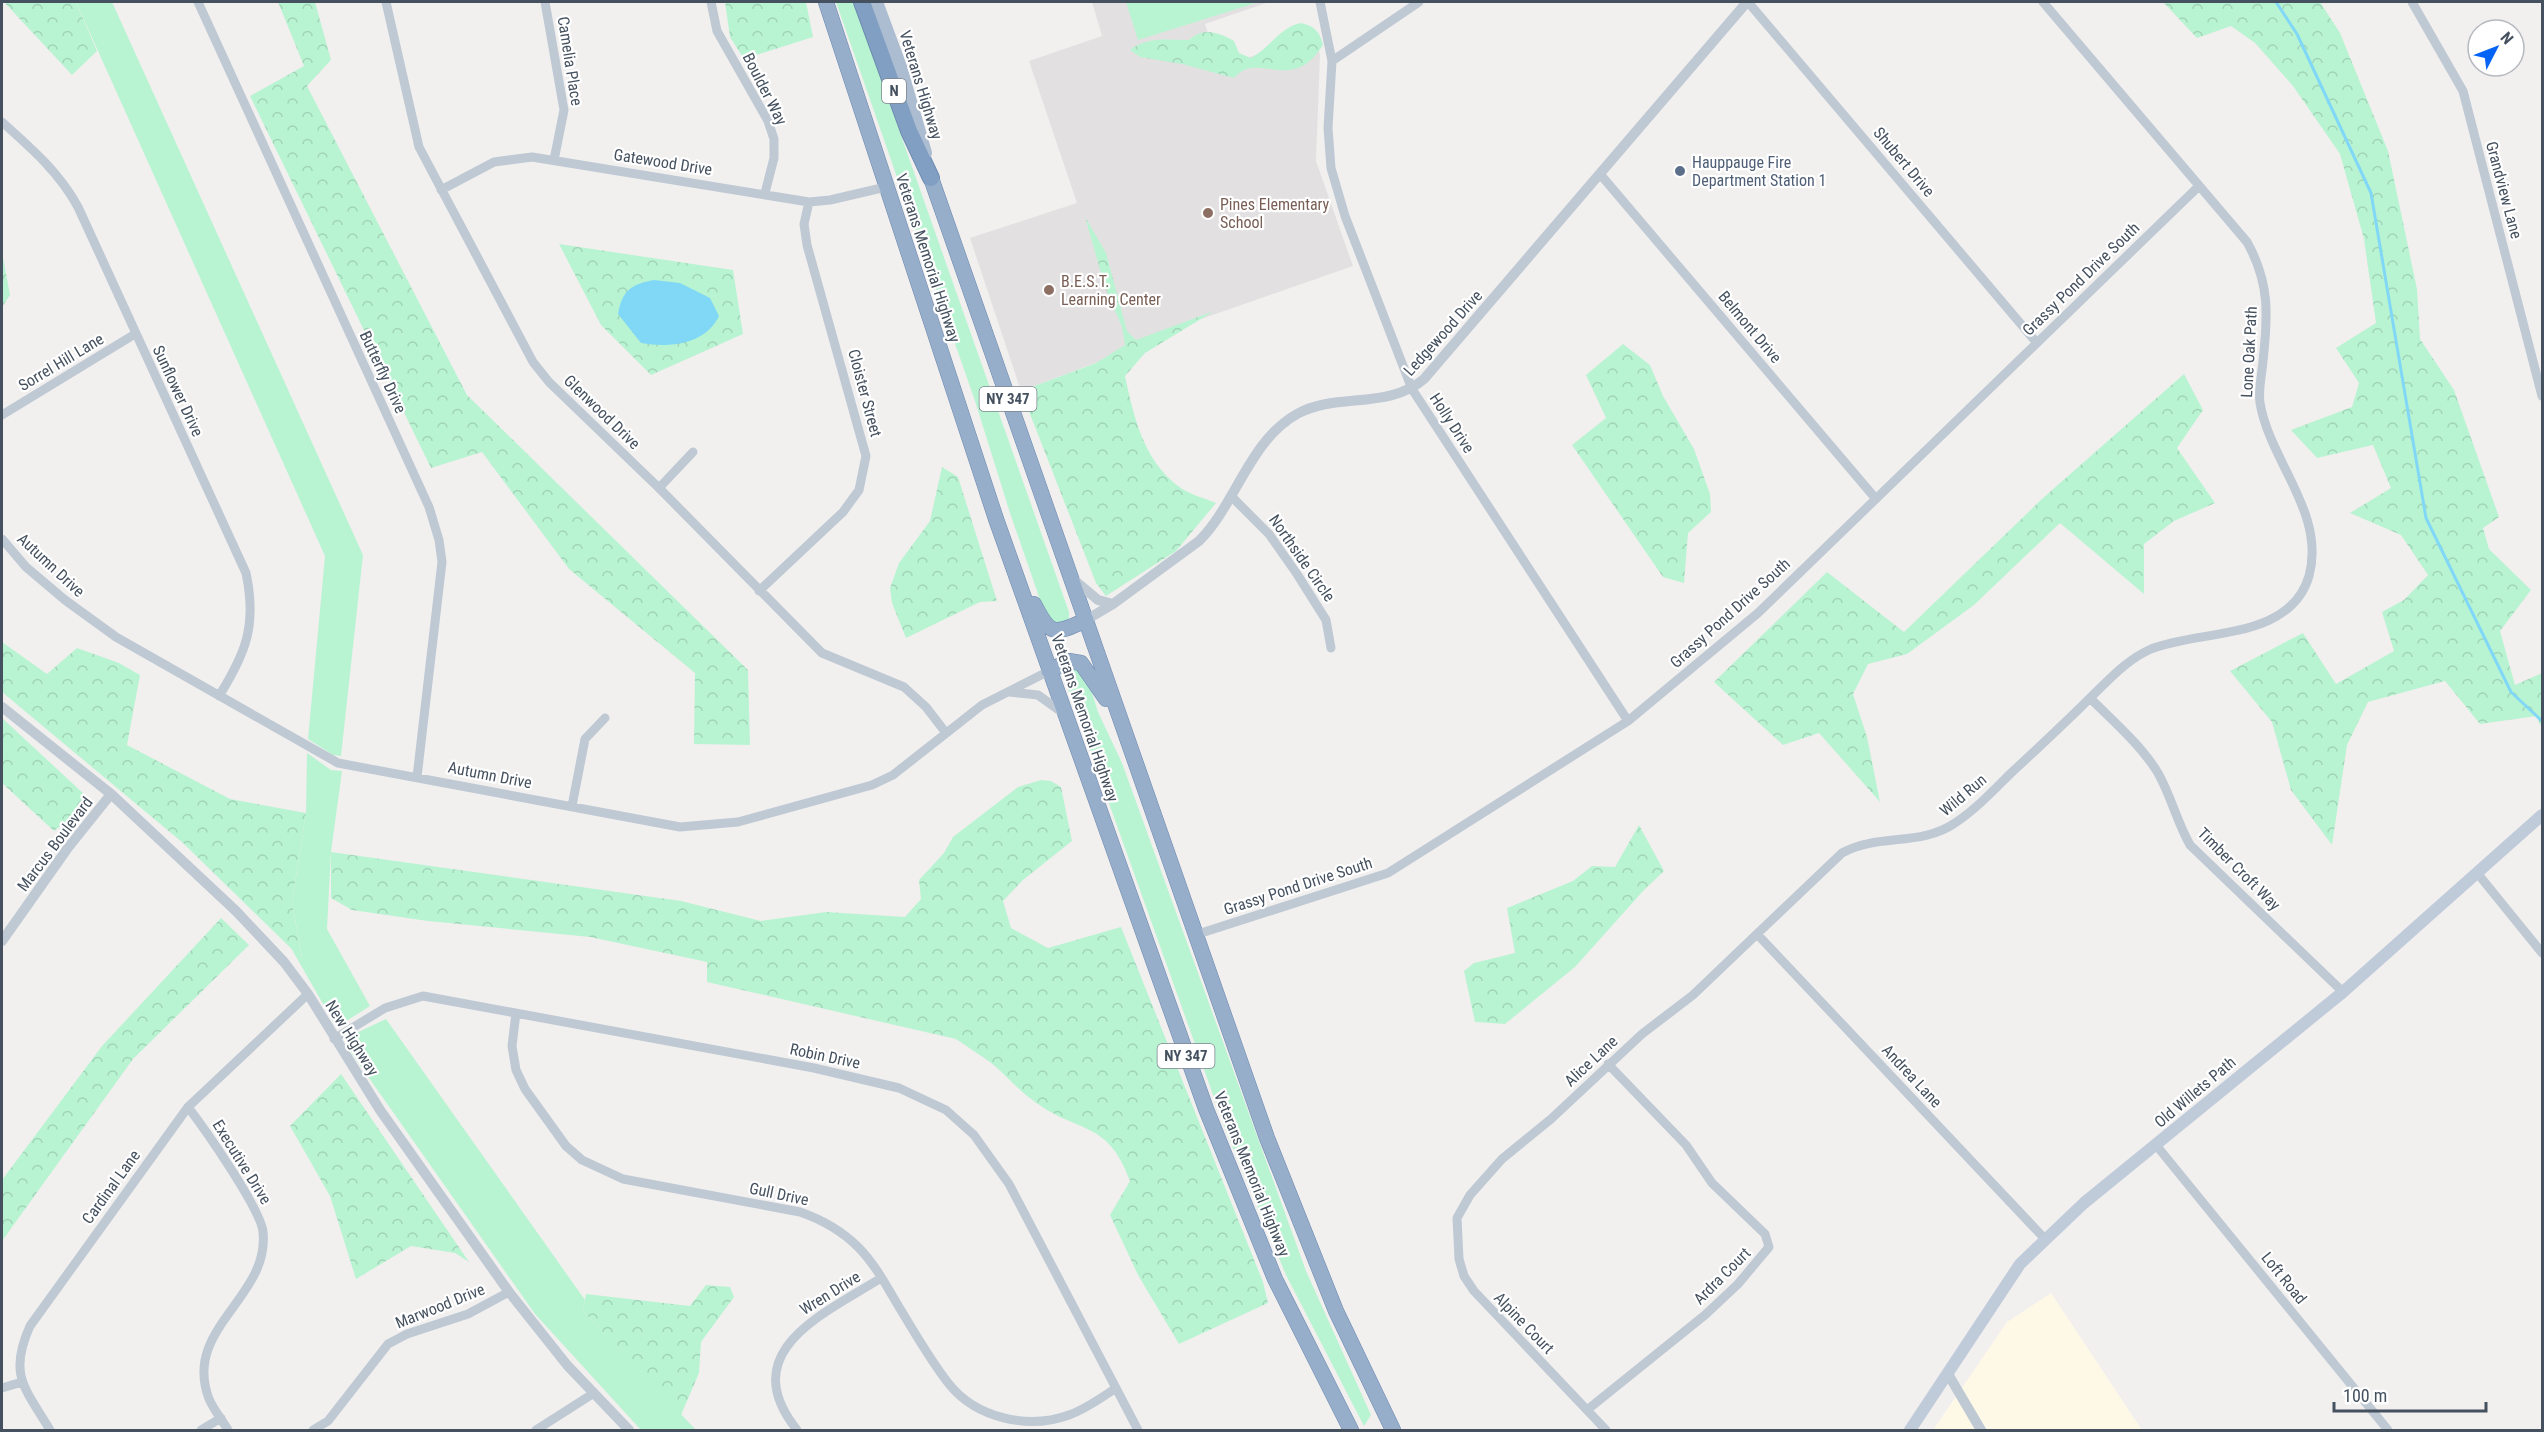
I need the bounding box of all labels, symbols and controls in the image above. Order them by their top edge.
street label: Camelia Place [554,15,586,107]
north arrow [2466,18,2526,78]
street label: Veterans Highway [895,28,947,142]
text: N [2496,28,2517,48]
street label: Boulder Way [739,50,791,128]
road number: N [882,79,906,103]
street label: Shubert Drive [1869,123,1939,201]
street label: Grandview Lane [2482,139,2526,241]
street label: Gatewood Drive [612,145,714,179]
place label: Hauppauge Fire Department Station 1 [1692,153,1826,190]
marker: Hauppauge Fire Department Station 1 [1673,164,1687,178]
street label: Veterans Memorial Highway [892,171,964,345]
place label: Pines Elementary School [1220,195,1330,232]
marker: Pines Elementary School [1201,206,1215,220]
street label: Grassy Pond Drive South [2019,218,2143,340]
place label: B.E.S.T. Learning Center [1061,272,1161,309]
marker: B.E.S.T. Learning Center [1042,283,1056,297]
street label: Ledgewood Drive [1400,286,1486,380]
street label: Belmont Drive [1714,287,1786,367]
street label: Lone Oak Path [2237,306,2261,398]
street label: Butterfly Drive [356,328,410,416]
street label: Sorrel Hill Lane [15,329,107,395]
street label: Sunflower Drive [149,342,207,440]
street label: Cloister Street [844,347,886,439]
street label: Glenwood Drive [560,371,644,453]
road number: NY 347 [980,387,1036,411]
street label: Holly Drive [1426,389,1478,457]
street label: Northside Circle [1265,511,1339,605]
street label: Autumn Drive [14,529,88,601]
street label: Grassy Pond Drive South [1666,554,1794,672]
street label: Veterans Memorial Highway [1047,632,1123,805]
street label: Autumn Drive [447,758,533,792]
street label: Wild Run [1936,770,1990,820]
street label: Marcus Boulevard [13,793,97,895]
street label: Timber Croft Way [2194,824,2285,915]
street label: Grassy Pond Drive South [1221,853,1375,919]
street label: New Highway [321,997,383,1079]
street label: Alice Lane [1561,1032,1621,1090]
street label: Robin Drive [788,1039,862,1073]
street label: Andrea Lane [1878,1041,1946,1111]
road number: NY 347 [1158,1044,1214,1068]
street label: Old Willets Path [2151,1053,2239,1131]
street label: Veterans Memorial Highway [1210,1089,1294,1260]
street label: Executive Drive [209,1116,275,1208]
street label: Cardinal Lane [78,1146,144,1228]
street label: Gull Drive [748,1178,810,1210]
street label: Ardra Court [1690,1243,1755,1308]
street label: Loft Road [2257,1248,2311,1308]
street label: Wren Drive [796,1267,864,1319]
street label: Marwood Drive [393,1279,487,1333]
street label: Alpine Court [1490,1288,1558,1358]
scale bar [2334,1375,2486,1413]
text: 100 m [2343,1385,2387,1406]

